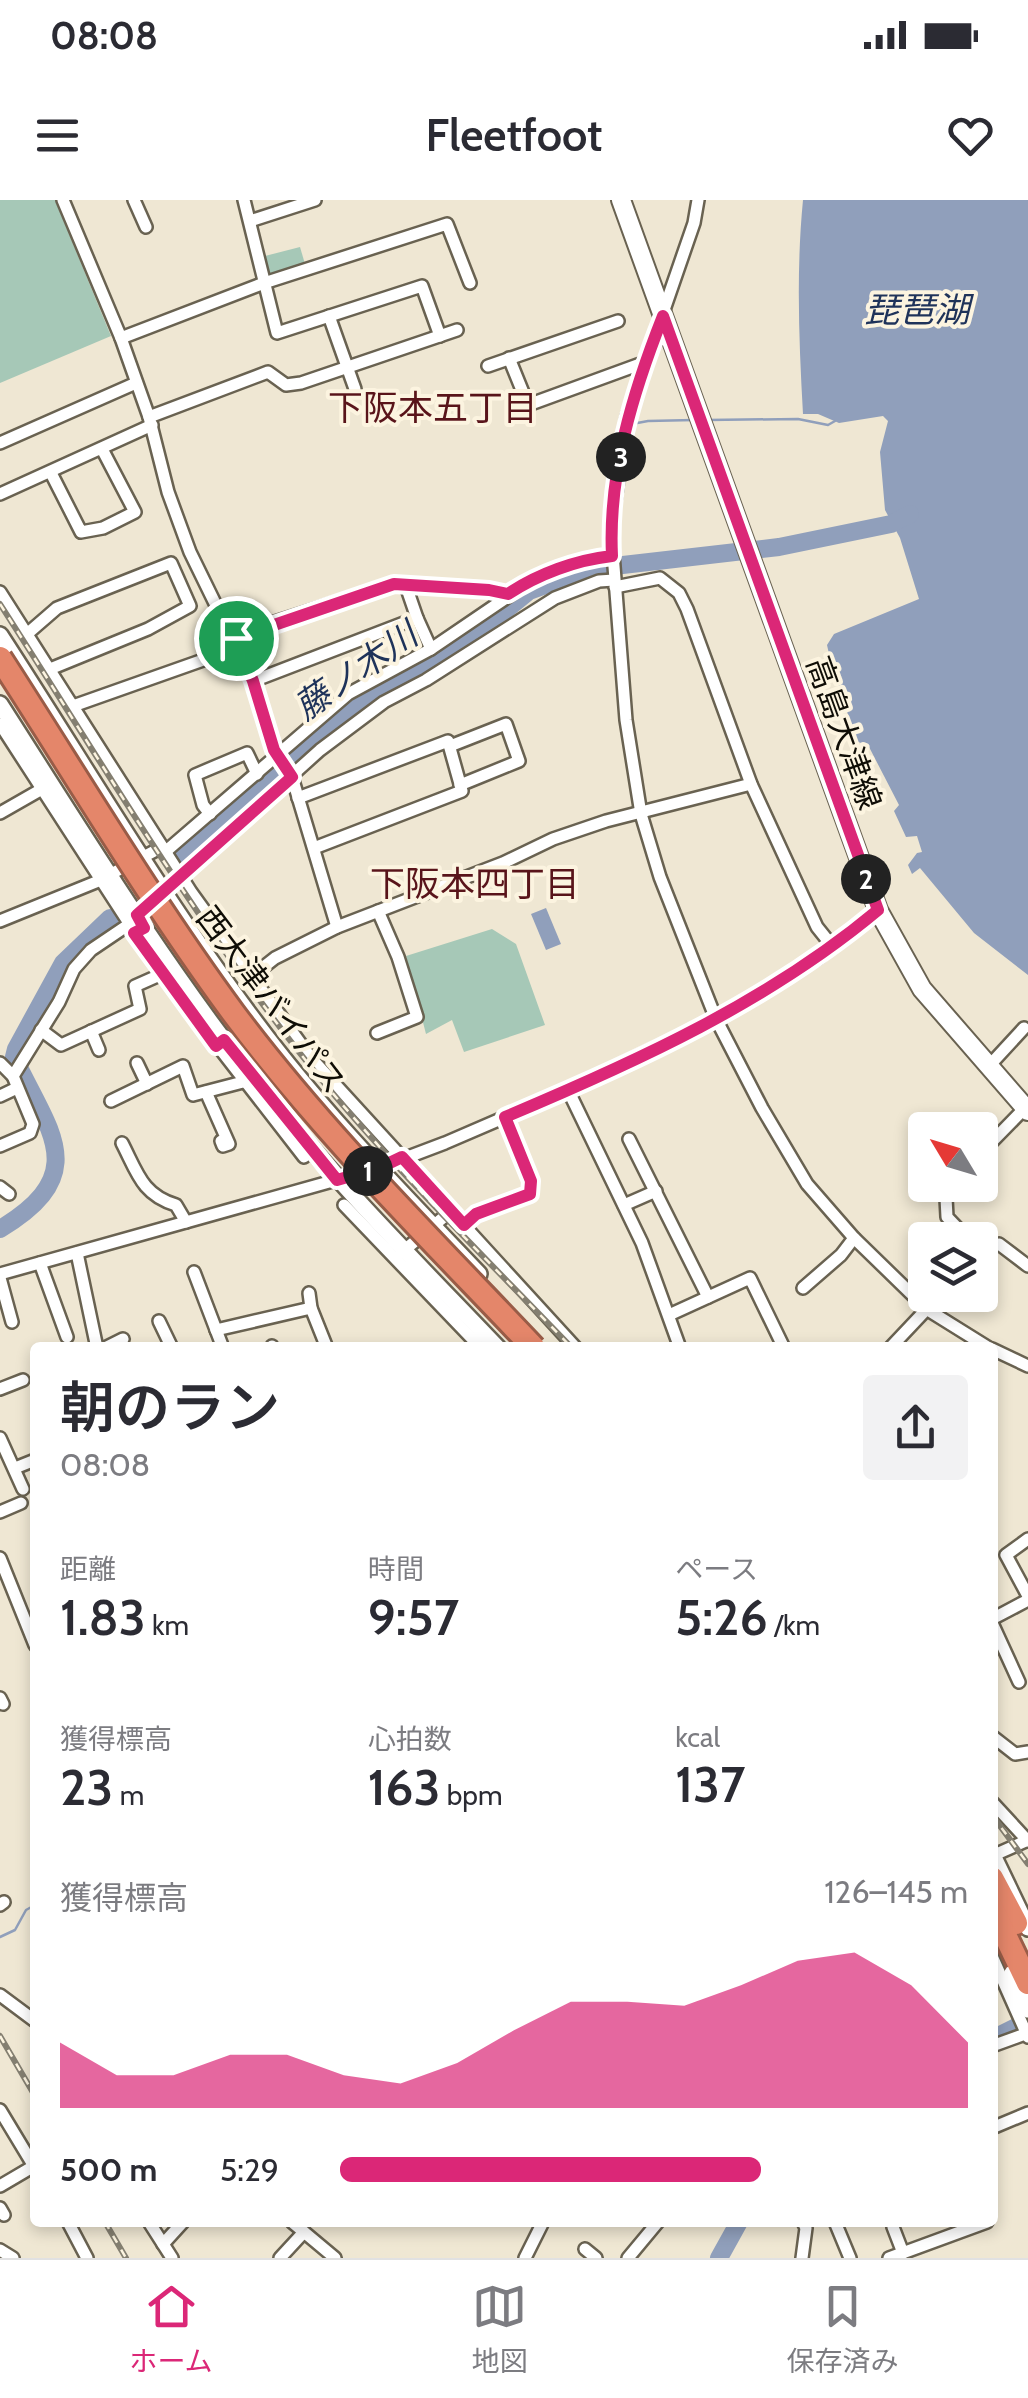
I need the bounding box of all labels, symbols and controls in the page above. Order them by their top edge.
text: 08:08 [50,12,158,59]
icon: menu [30,108,85,163]
text: Fleetfoot [426,108,602,162]
icon: heart [943,108,998,163]
water label: 琵琶湖 [864,288,974,331]
district label: 下阪本五丁目 [328,386,538,429]
pin: 3 [596,432,646,482]
text: 3 [613,440,629,474]
pin [194,596,279,681]
icon: arrive [209,611,264,666]
water label: 藤ノ木川 [286,611,429,728]
street label: 高島大津線 [799,651,890,815]
pin: 2 [841,854,891,904]
district label: 下阪本四丁目 [370,862,580,905]
text: 2 [859,862,873,896]
street label: 西大津バイパス [189,899,354,1101]
north arrow [908,1112,998,1202]
map controls [908,1112,998,1312]
pin: 1 [343,1146,393,1196]
text: 1 [363,1154,373,1188]
button: layers [908,1222,998,1312]
text: 朝のラン [60,1374,280,1441]
button: share [863,1375,968,1480]
text: 08:08 [60,1445,150,1484]
text: 距離 [60,1552,116,1586]
text: 時間 [368,1552,424,1586]
text: ペース [675,1552,758,1586]
text: 1.83 [60,1587,146,1648]
text: 9:57 [368,1587,459,1648]
text: 5:26 [675,1587,768,1648]
text: km [146,1608,189,1642]
text: /km [768,1608,820,1642]
text: kcal [675,1720,720,1754]
text: 獲得標高 [60,1722,172,1756]
text: 心拍数 [368,1722,452,1756]
text: 137 [675,1754,745,1815]
text: 23 [60,1757,113,1818]
text: 163 [368,1757,441,1818]
text: m [113,1778,144,1812]
text: bpm [441,1778,503,1812]
text: 126–145 m [824,1872,968,1911]
text: 獲得標高 [60,1878,188,1917]
text: 500 m [60,2150,157,2189]
text: 5:29 [220,2150,279,2189]
tab: ホーム [129,2279,213,2379]
tab: 地図 [472,2279,528,2379]
tab: 保存済み [786,2279,899,2379]

